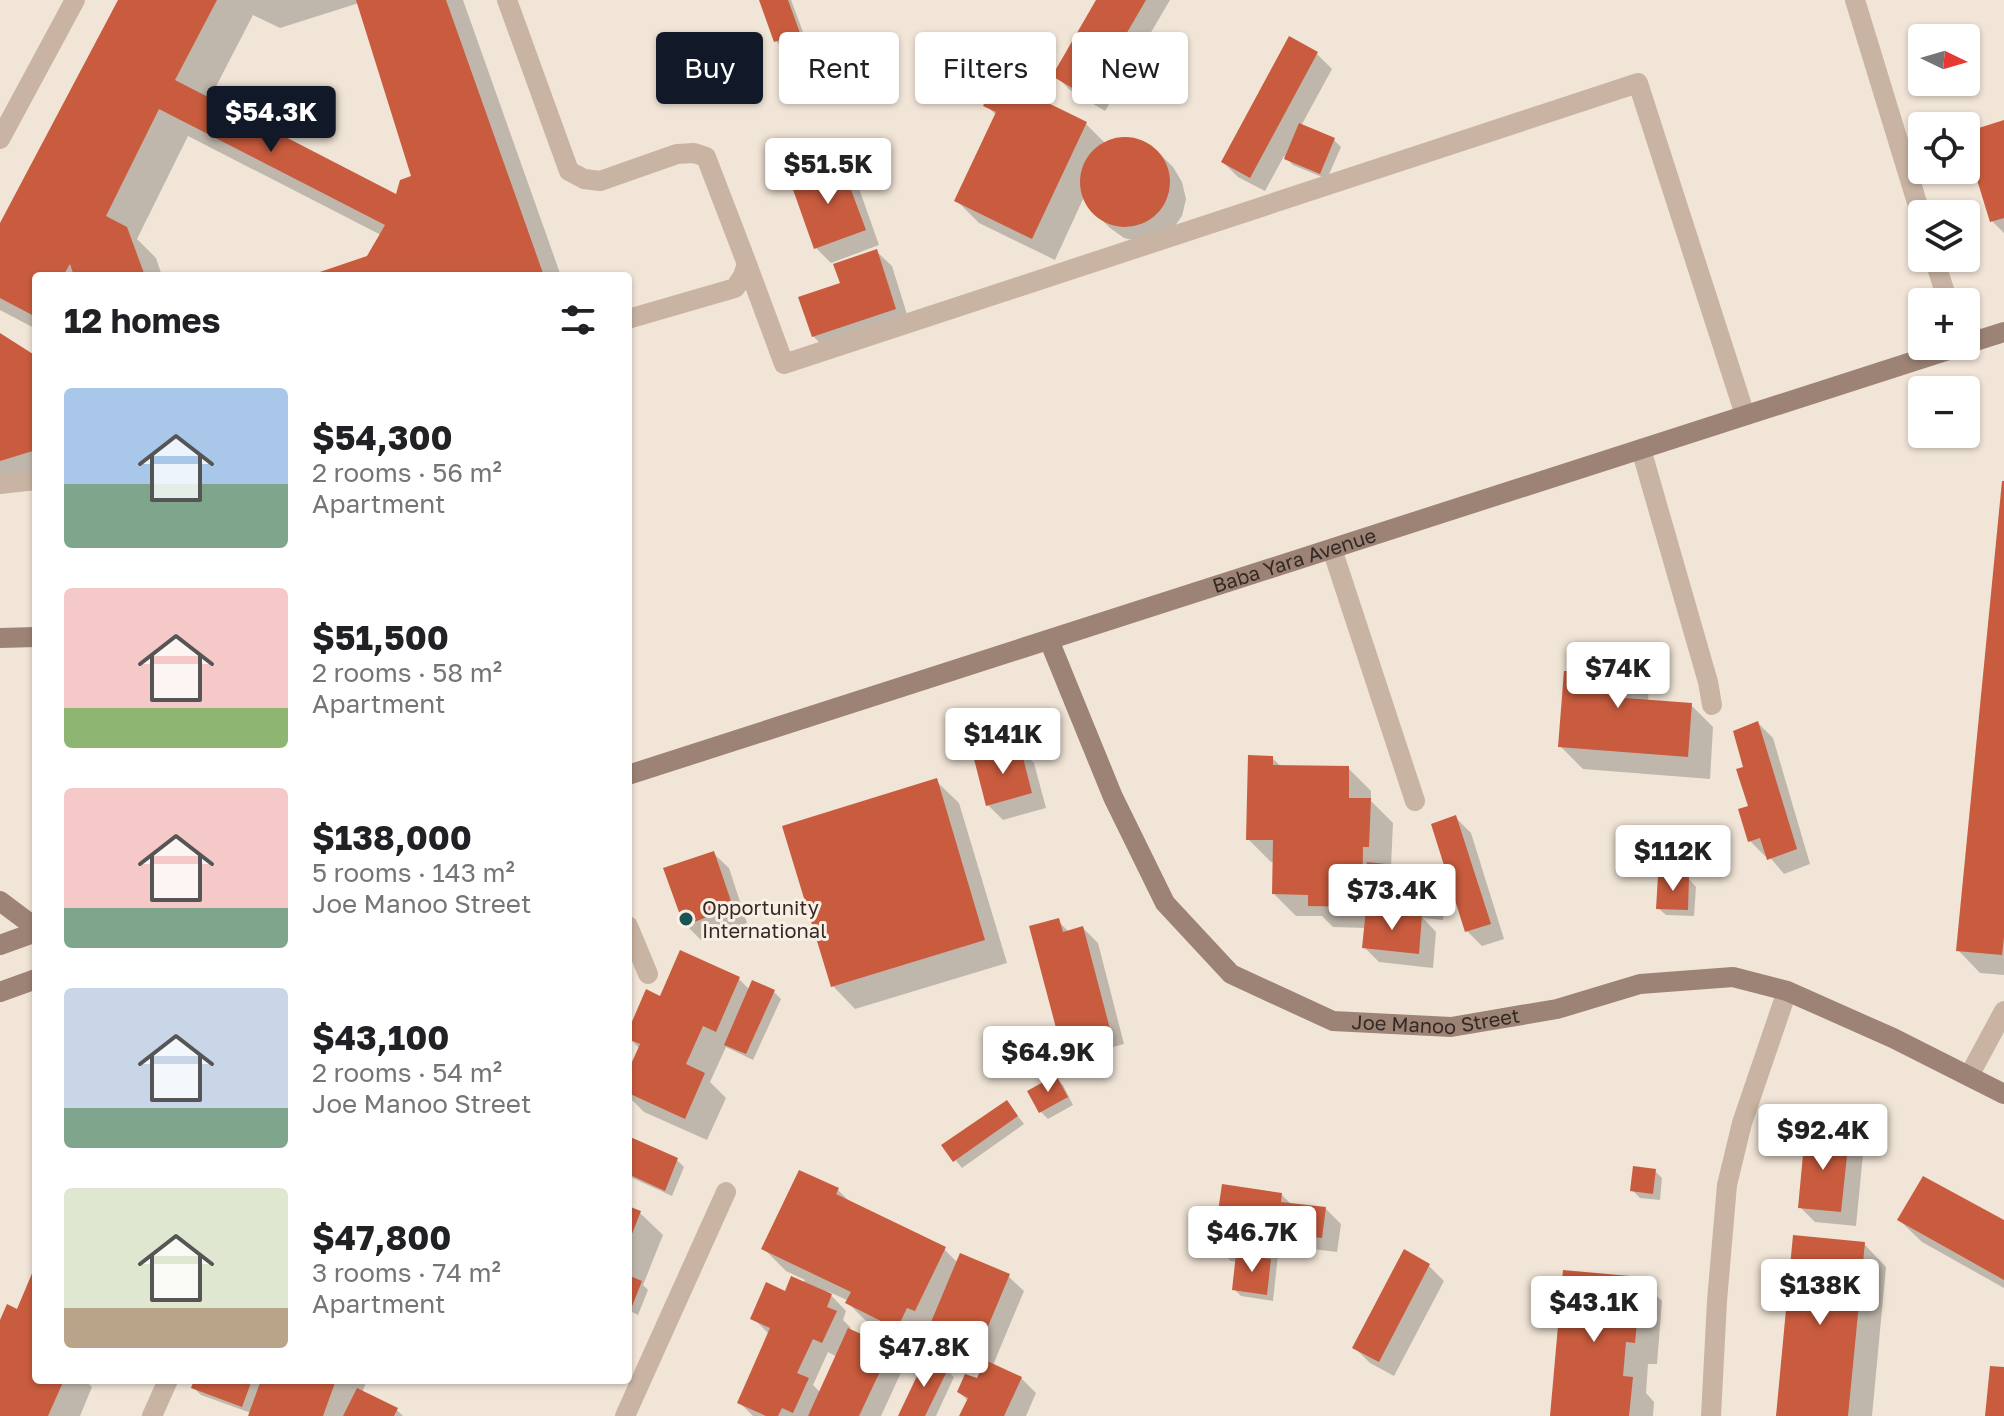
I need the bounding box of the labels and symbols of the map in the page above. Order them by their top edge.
north arrow [1908,24,1980,96]
pin: $54.3K [206,86,336,154]
pin: $51.5K [763,138,893,206]
street label: Baba Yara Avenue [1209,522,1379,597]
pin: $74K [1571,642,1665,710]
pin: $141K [947,708,1059,776]
pin: $112K [1617,825,1729,893]
pin: $73.4K [1327,864,1457,932]
place label: Opportunity International [702,895,827,942]
marker: Opportunity International [677,910,695,928]
street label: Joe Manoo Street [1351,1003,1521,1038]
pin: $64.9K [983,1026,1113,1094]
pin: $92.4K [1758,1104,1888,1172]
pin: $46.7K [1187,1206,1317,1274]
pin: $138K [1764,1259,1876,1327]
pin: $43.1K [1529,1276,1659,1344]
pin: $47.8K [859,1321,989,1389]

